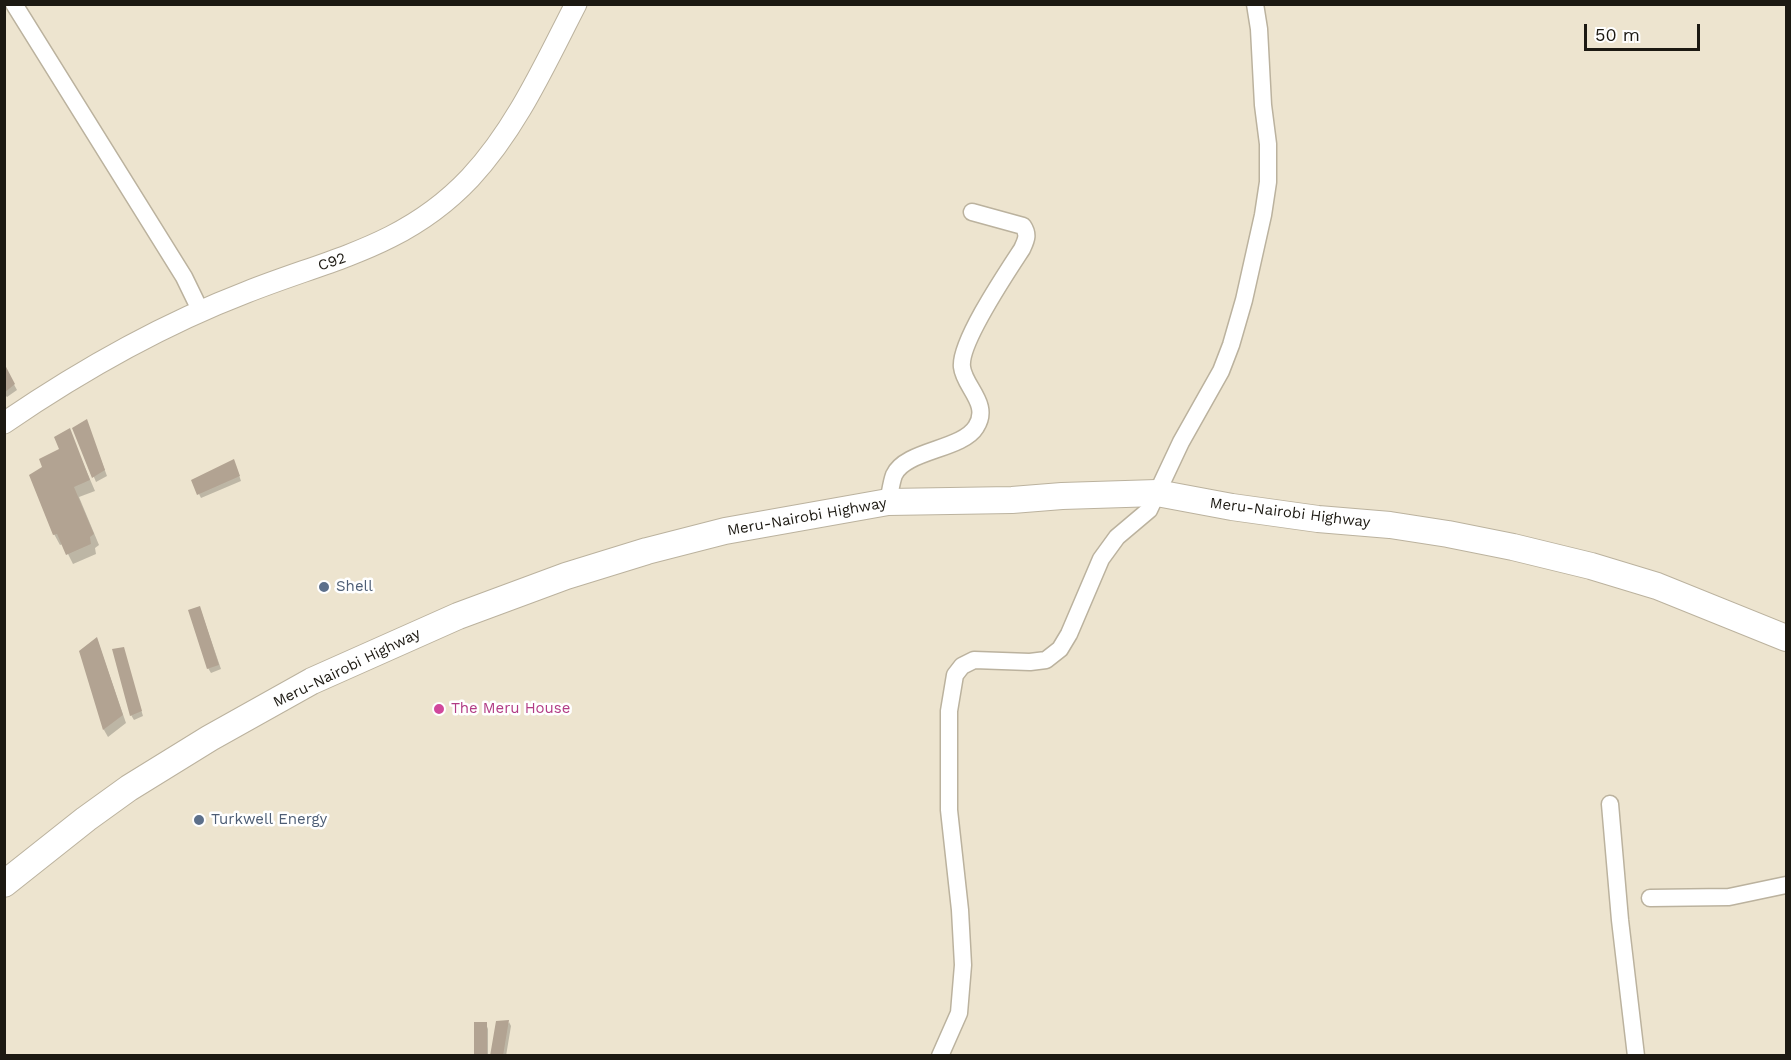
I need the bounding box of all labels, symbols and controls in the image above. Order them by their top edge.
scale bar [1587,12,1702,50]
text: 50 m [1595,24,1640,45]
street label: C92 [316,249,348,275]
street label: Meru-Nairobi Highway [726,494,888,540]
street label: Meru-Nairobi Highway [1209,494,1371,532]
place label: Shell [336,578,373,596]
marker: Shell [317,580,331,594]
street label: Meru-Nairobi Highway [270,625,424,711]
place label: The Meru House [451,700,570,718]
marker: The Meru House [432,702,446,716]
place label: Turkwell Energy [211,811,327,829]
marker: Turkwell Energy [192,813,206,827]

